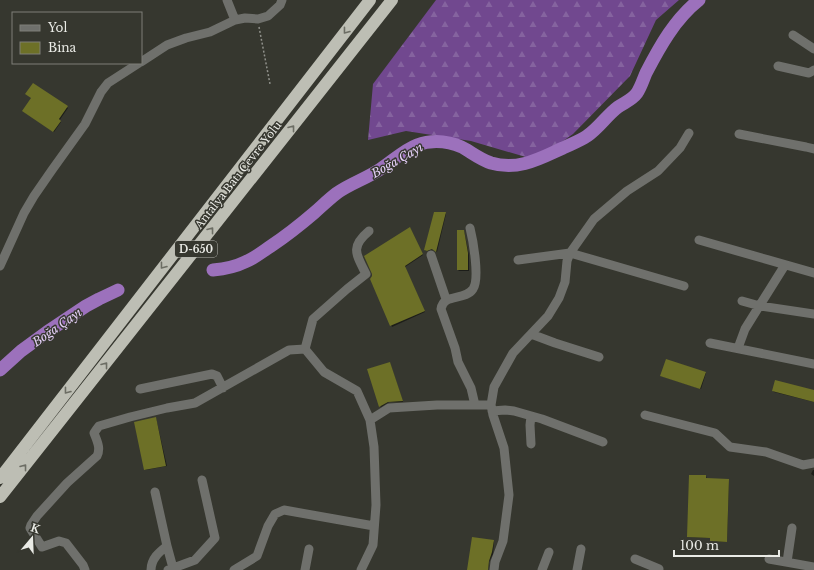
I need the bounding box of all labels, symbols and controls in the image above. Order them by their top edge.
legend [12,12,142,64]
text: Yol [47,20,67,35]
one-way arrow [344,26,351,33]
text: Bina [48,40,77,55]
street label: Antalya Batı Çevre Yolu [191,118,285,232]
one-way arrow [287,125,294,132]
water label: Boğa Çayı [368,139,425,181]
one-way arrow [206,227,213,234]
road number: D-650 [175,241,217,257]
one-way arrow [161,262,168,269]
water label: Boğa Çayı [28,304,85,350]
one-way arrow [100,362,107,369]
one-way arrow [64,386,71,393]
one-way arrow [20,464,27,471]
north arrow [12,518,52,558]
text: K [29,520,43,537]
scale bar [674,532,779,558]
text: 100 m [680,538,719,553]

